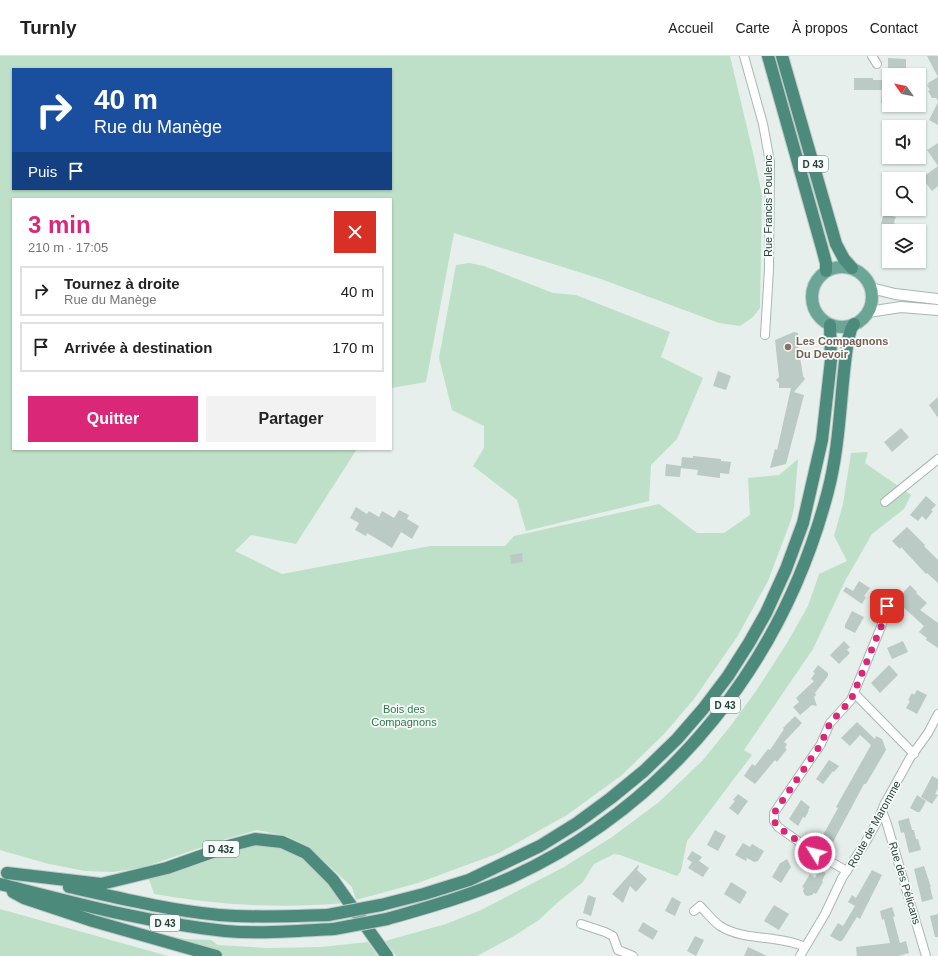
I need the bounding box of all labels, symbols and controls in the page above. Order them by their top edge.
text: Turnly [20,17,77,38]
text: Accueil [668,20,713,36]
text: Carte [735,20,770,36]
text: À propos [792,20,848,36]
text: Contact [870,20,918,36]
north arrow [882,68,926,112]
map controls [882,68,926,268]
icon: right [28,84,80,136]
text: 40 m [94,84,158,115]
text: Rue du Manège [94,117,222,137]
button: sound [882,120,926,164]
street label: Rue Francis Poulenc [762,154,774,257]
road number: D 43 [798,156,828,172]
icon: arrive [65,160,87,182]
text: Puis [28,163,57,180]
button: search [882,172,926,216]
text: 3 min [28,211,91,238]
button: close [334,211,376,253]
button: layers [882,224,926,268]
text: 210 m · 17:05 [28,240,108,255]
text: Tournez à droite [64,275,180,292]
icon: right [30,280,52,302]
text: 40 m [341,283,374,300]
text: Rue du Manège [64,292,157,307]
place label: Les Compagnons Du Devoir [796,335,888,360]
icon: arrive [30,336,52,358]
text: Arrivée à destination [64,339,212,356]
text: 170 m [332,339,374,356]
marker: Les Compagnons Du Devoir [783,342,793,352]
button: Quitter [28,396,198,442]
button: Partager [206,396,376,442]
pin [870,589,904,623]
icon: arrive [876,595,898,617]
road number: D 43 [710,697,740,713]
park label: Bois des Compagnons [371,703,437,728]
street label: Route de Maromme [845,779,903,869]
position arrow [794,832,836,874]
street label: Rue des Pélicans [887,840,923,926]
road number: D 43z [203,841,239,857]
road number: D 43 [150,915,180,931]

